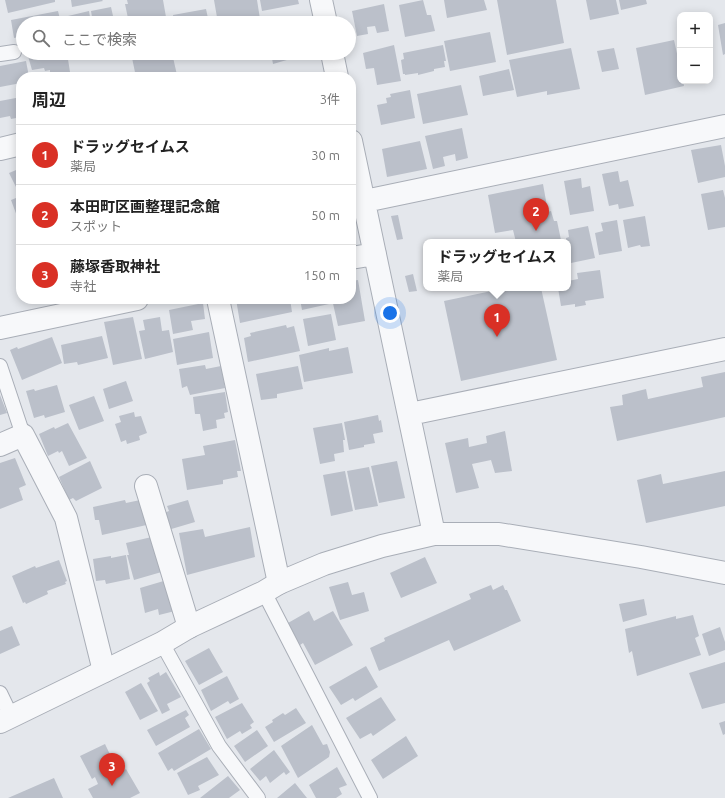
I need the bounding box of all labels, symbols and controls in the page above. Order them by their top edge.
map controls [677,12,713,84]
button: + [677,12,713,48]
search box [16,16,356,60]
icon: search [30,27,52,49]
text: ここで検索 [62,31,137,48]
button: − [677,48,713,84]
text: 周辺 [32,90,66,109]
text: 3件 [320,92,340,106]
text: ドラッグセイムス [70,138,190,155]
text: 1 [41,148,49,162]
text: 30 m [311,148,340,162]
text: 薬局 [70,159,96,173]
text: 本田町区画整理記念館 [70,198,220,215]
pin: 2 [523,198,549,231]
text: 2 [41,208,49,222]
text: 50 m [311,208,340,222]
text: スポット [70,219,122,233]
popup [423,239,571,291]
text: ドラッグセイムス [437,248,557,265]
text: 藤塚香取神社 [70,258,160,275]
text: 3 [41,268,49,282]
text: 150 m [304,268,340,282]
text: 薬局 [437,269,463,283]
text: 寺社 [70,279,96,293]
your location [380,303,400,323]
pin: 1 [484,304,510,337]
pin: 3 [99,753,125,786]

